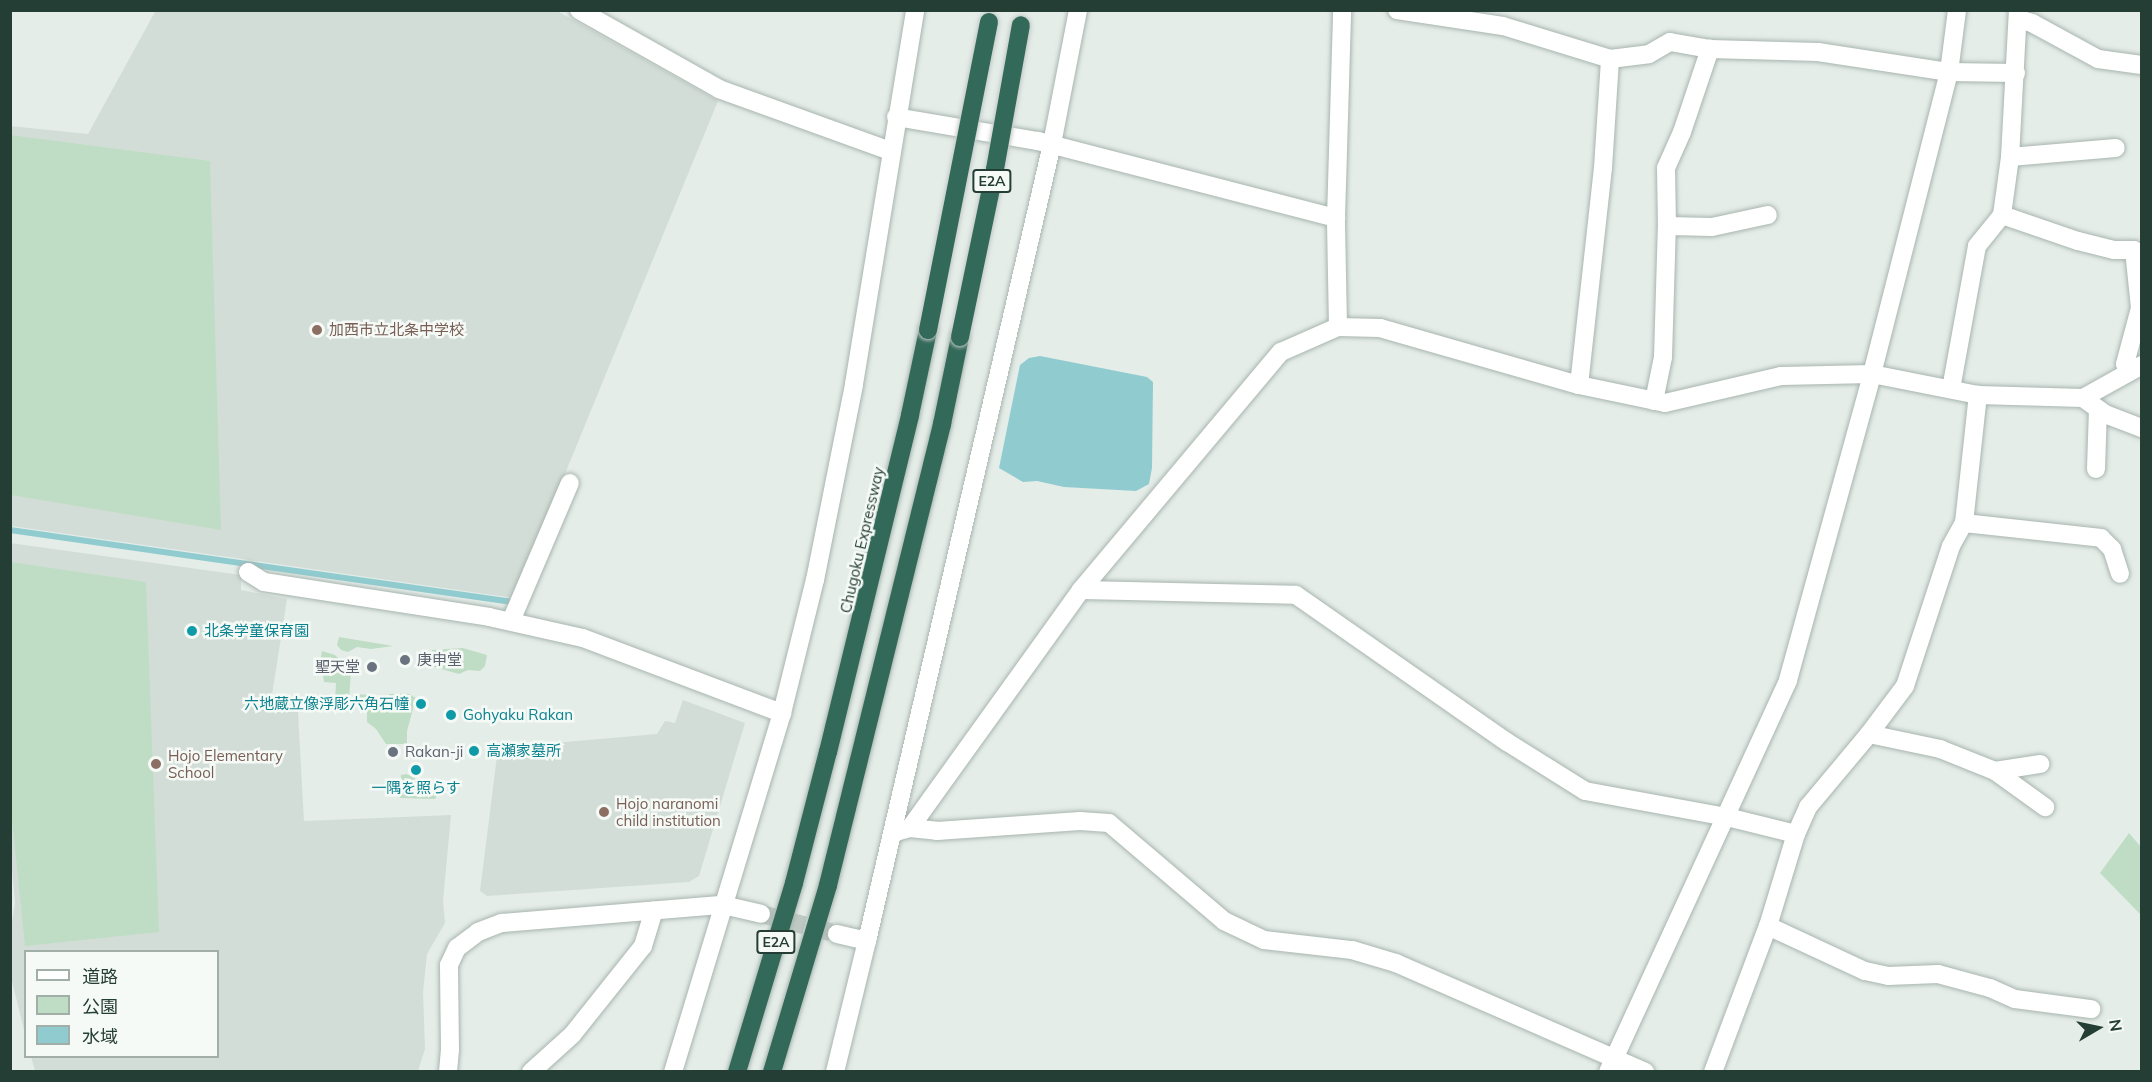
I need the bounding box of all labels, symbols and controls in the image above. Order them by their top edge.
road number: E2A [971,170,1013,192]
place label: 加西市立北条中学校 [329,321,464,339]
marker: 加西市立北条中学校 [310,323,324,337]
street label: Chugoku Expressway [836,465,888,615]
place label: 北条学童保育園 [204,622,309,640]
marker: 北条学童保育園 [185,624,199,638]
place label: 庚申堂 [417,651,462,669]
marker: 庚申堂 [398,653,412,667]
place label: 聖天堂 [315,658,360,676]
marker: 聖天堂 [365,660,379,674]
place label: 六地蔵立像浮彫六角石幢 [244,695,409,713]
marker: 六地蔵立像浮彫六角石幢 [414,697,428,711]
place label: Gohyaku Rakan [463,706,573,724]
marker: Gohyaku Rakan [444,708,458,722]
place label: 高瀬家墓所 [486,742,561,760]
place label: Rakan-ji [405,743,463,761]
marker: 高瀬家墓所 [467,744,481,758]
marker: Rakan-ji [386,745,400,759]
place label: Hojo Elementary School [168,746,283,781]
marker: Hojo Elementary School [149,757,163,771]
marker: 一隅を照らす [409,763,423,777]
place label: 一隅を照らす [371,779,461,797]
place label: Hojo naranomi child institution [616,794,721,829]
marker: Hojo naranomi child institution [597,805,611,819]
road number: E2A [755,931,797,953]
legend [24,950,219,1058]
text: 道路 [82,965,118,988]
text: 公園 [82,995,118,1018]
north arrow [2068,998,2128,1058]
text: N [2105,1018,2127,1033]
text: 水域 [82,1025,118,1048]

